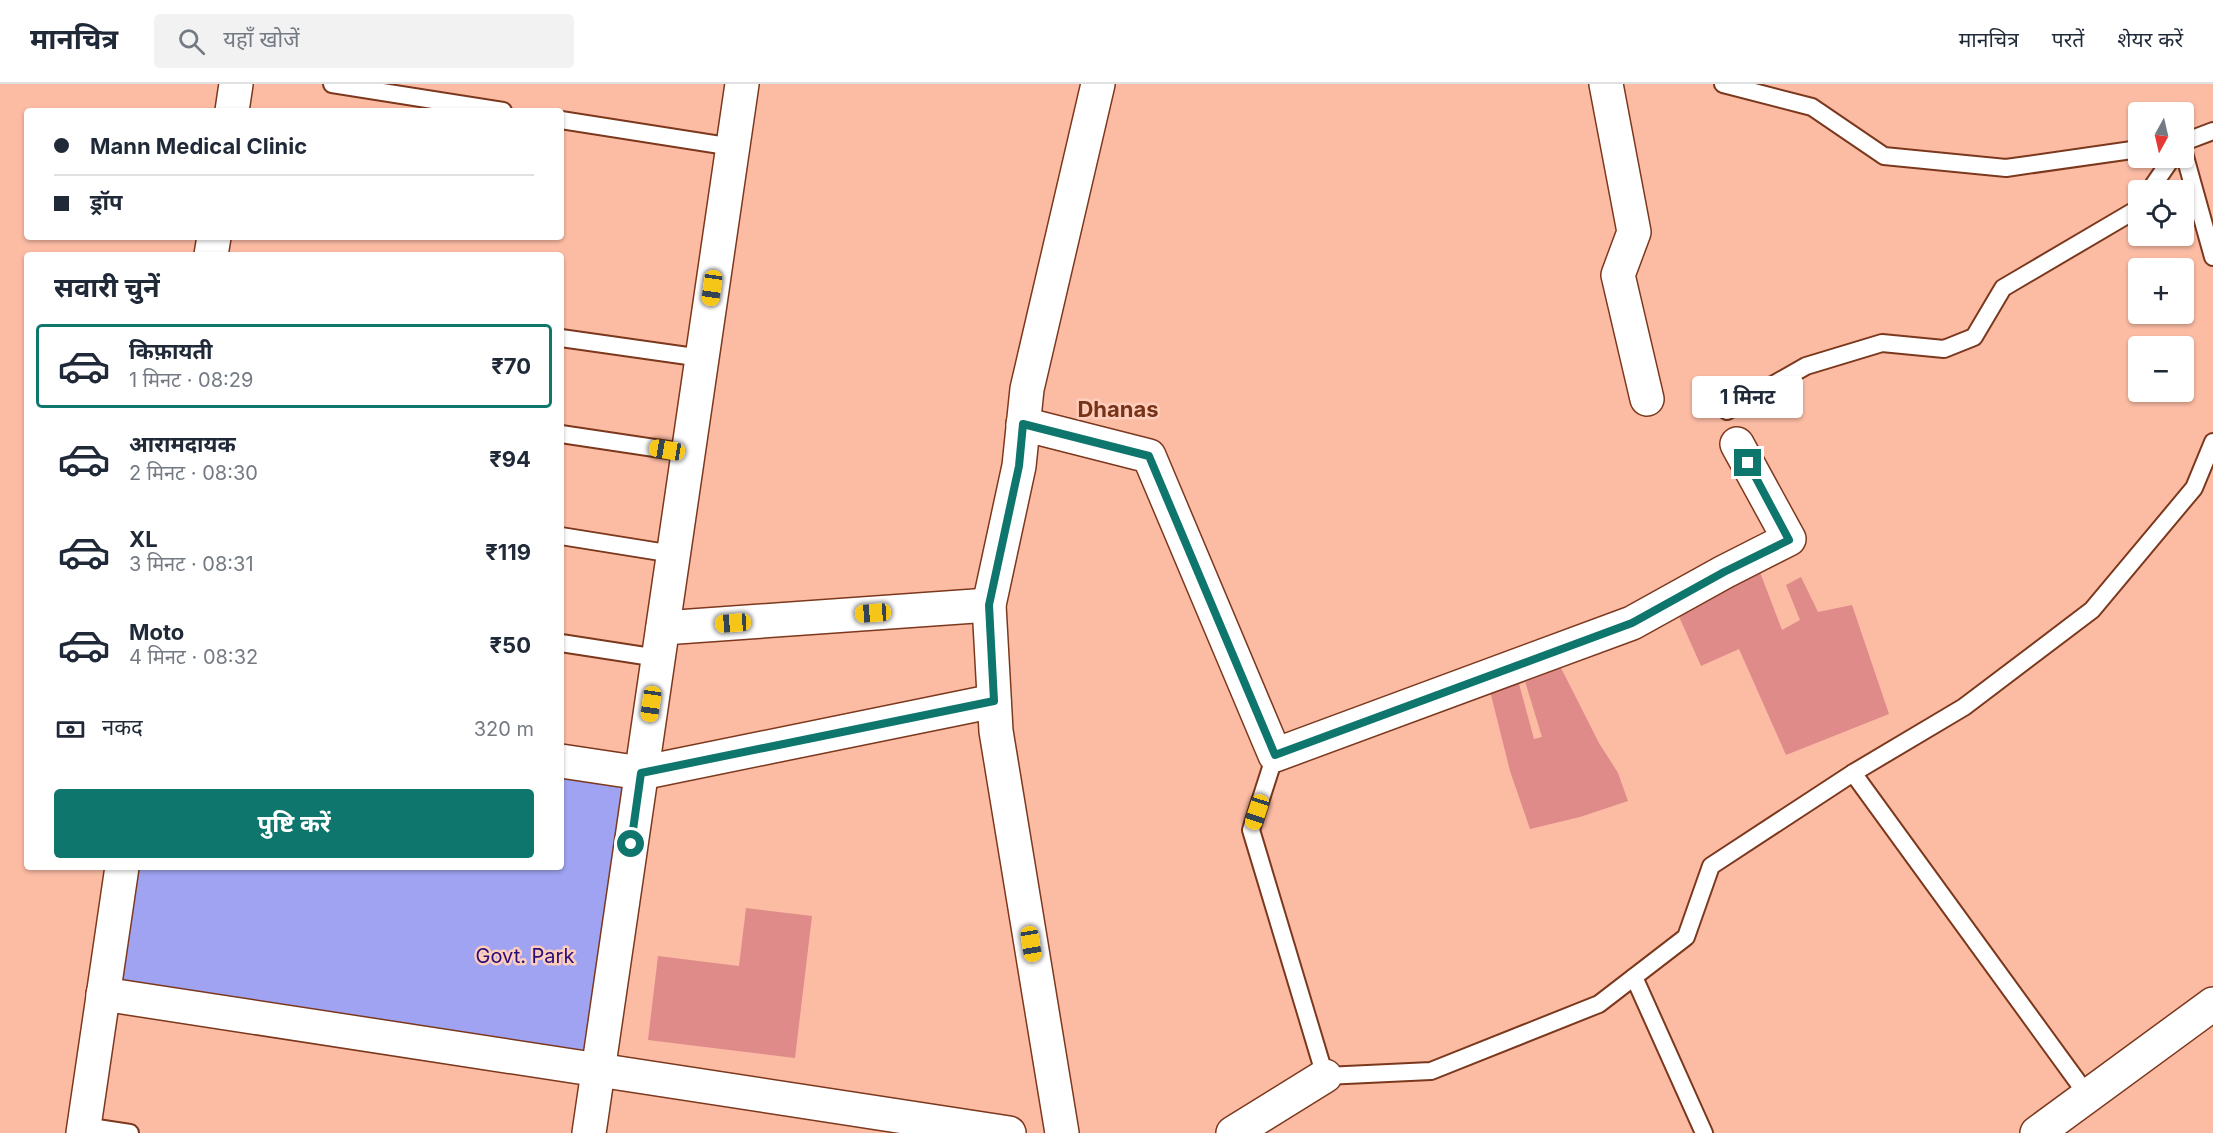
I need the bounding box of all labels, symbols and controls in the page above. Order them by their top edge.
search box [154,14,574,68]
text: मानचित्र [30,22,118,56]
icon: search [175,25,208,58]
text: यहाँ खोजें [223,26,300,52]
text: मानचित्र [1959,27,2019,52]
text: परतें [2052,27,2084,52]
text: शेयर करें [2117,27,2183,52]
north arrow [2128,102,2194,168]
map controls [2128,102,2194,402]
text: Mann Medical Clinic [90,133,307,159]
button: locate [2128,180,2194,246]
text: ड्रॉप [90,189,123,215]
button: + [2128,258,2194,324]
car [701,269,723,307]
text: सवारी चुनें [54,271,160,304]
button: − [2128,336,2194,402]
text: किफ़ायती [129,338,213,364]
icon: car [57,339,111,393]
text: ₹70 [491,353,531,379]
text: 1 मिनट · 08:29 [129,368,253,392]
callout: 1 मिनट [1692,376,1804,418]
text: 1 मिनट [1720,385,1775,409]
district label: Dhanas [1077,396,1159,422]
text: आरामदायक [129,431,236,457]
icon: car [57,432,111,486]
car [648,438,686,462]
text: ₹94 [489,446,531,472]
route end [1734,449,1761,476]
text: 2 मिनट · 08:30 [129,461,258,485]
icon: car [57,525,111,579]
text: XL [129,526,158,552]
text: ₹119 [485,539,531,565]
text: 3 मिनट · 08:31 [129,552,254,576]
car [854,603,892,623]
car [714,613,752,633]
icon: car [57,618,111,672]
text: Moto [129,619,184,645]
text: ₹50 [490,632,531,658]
text: 4 मिनट · 08:32 [129,645,258,669]
car [640,685,662,723]
icon: cash [54,713,87,746]
text: नकद [102,714,143,740]
text: 320 m [474,717,534,741]
button: पुष्टि करें [54,789,534,858]
car [1243,792,1271,832]
route start [617,830,644,857]
car [1019,925,1043,963]
park label: Govt. Park [476,944,574,968]

